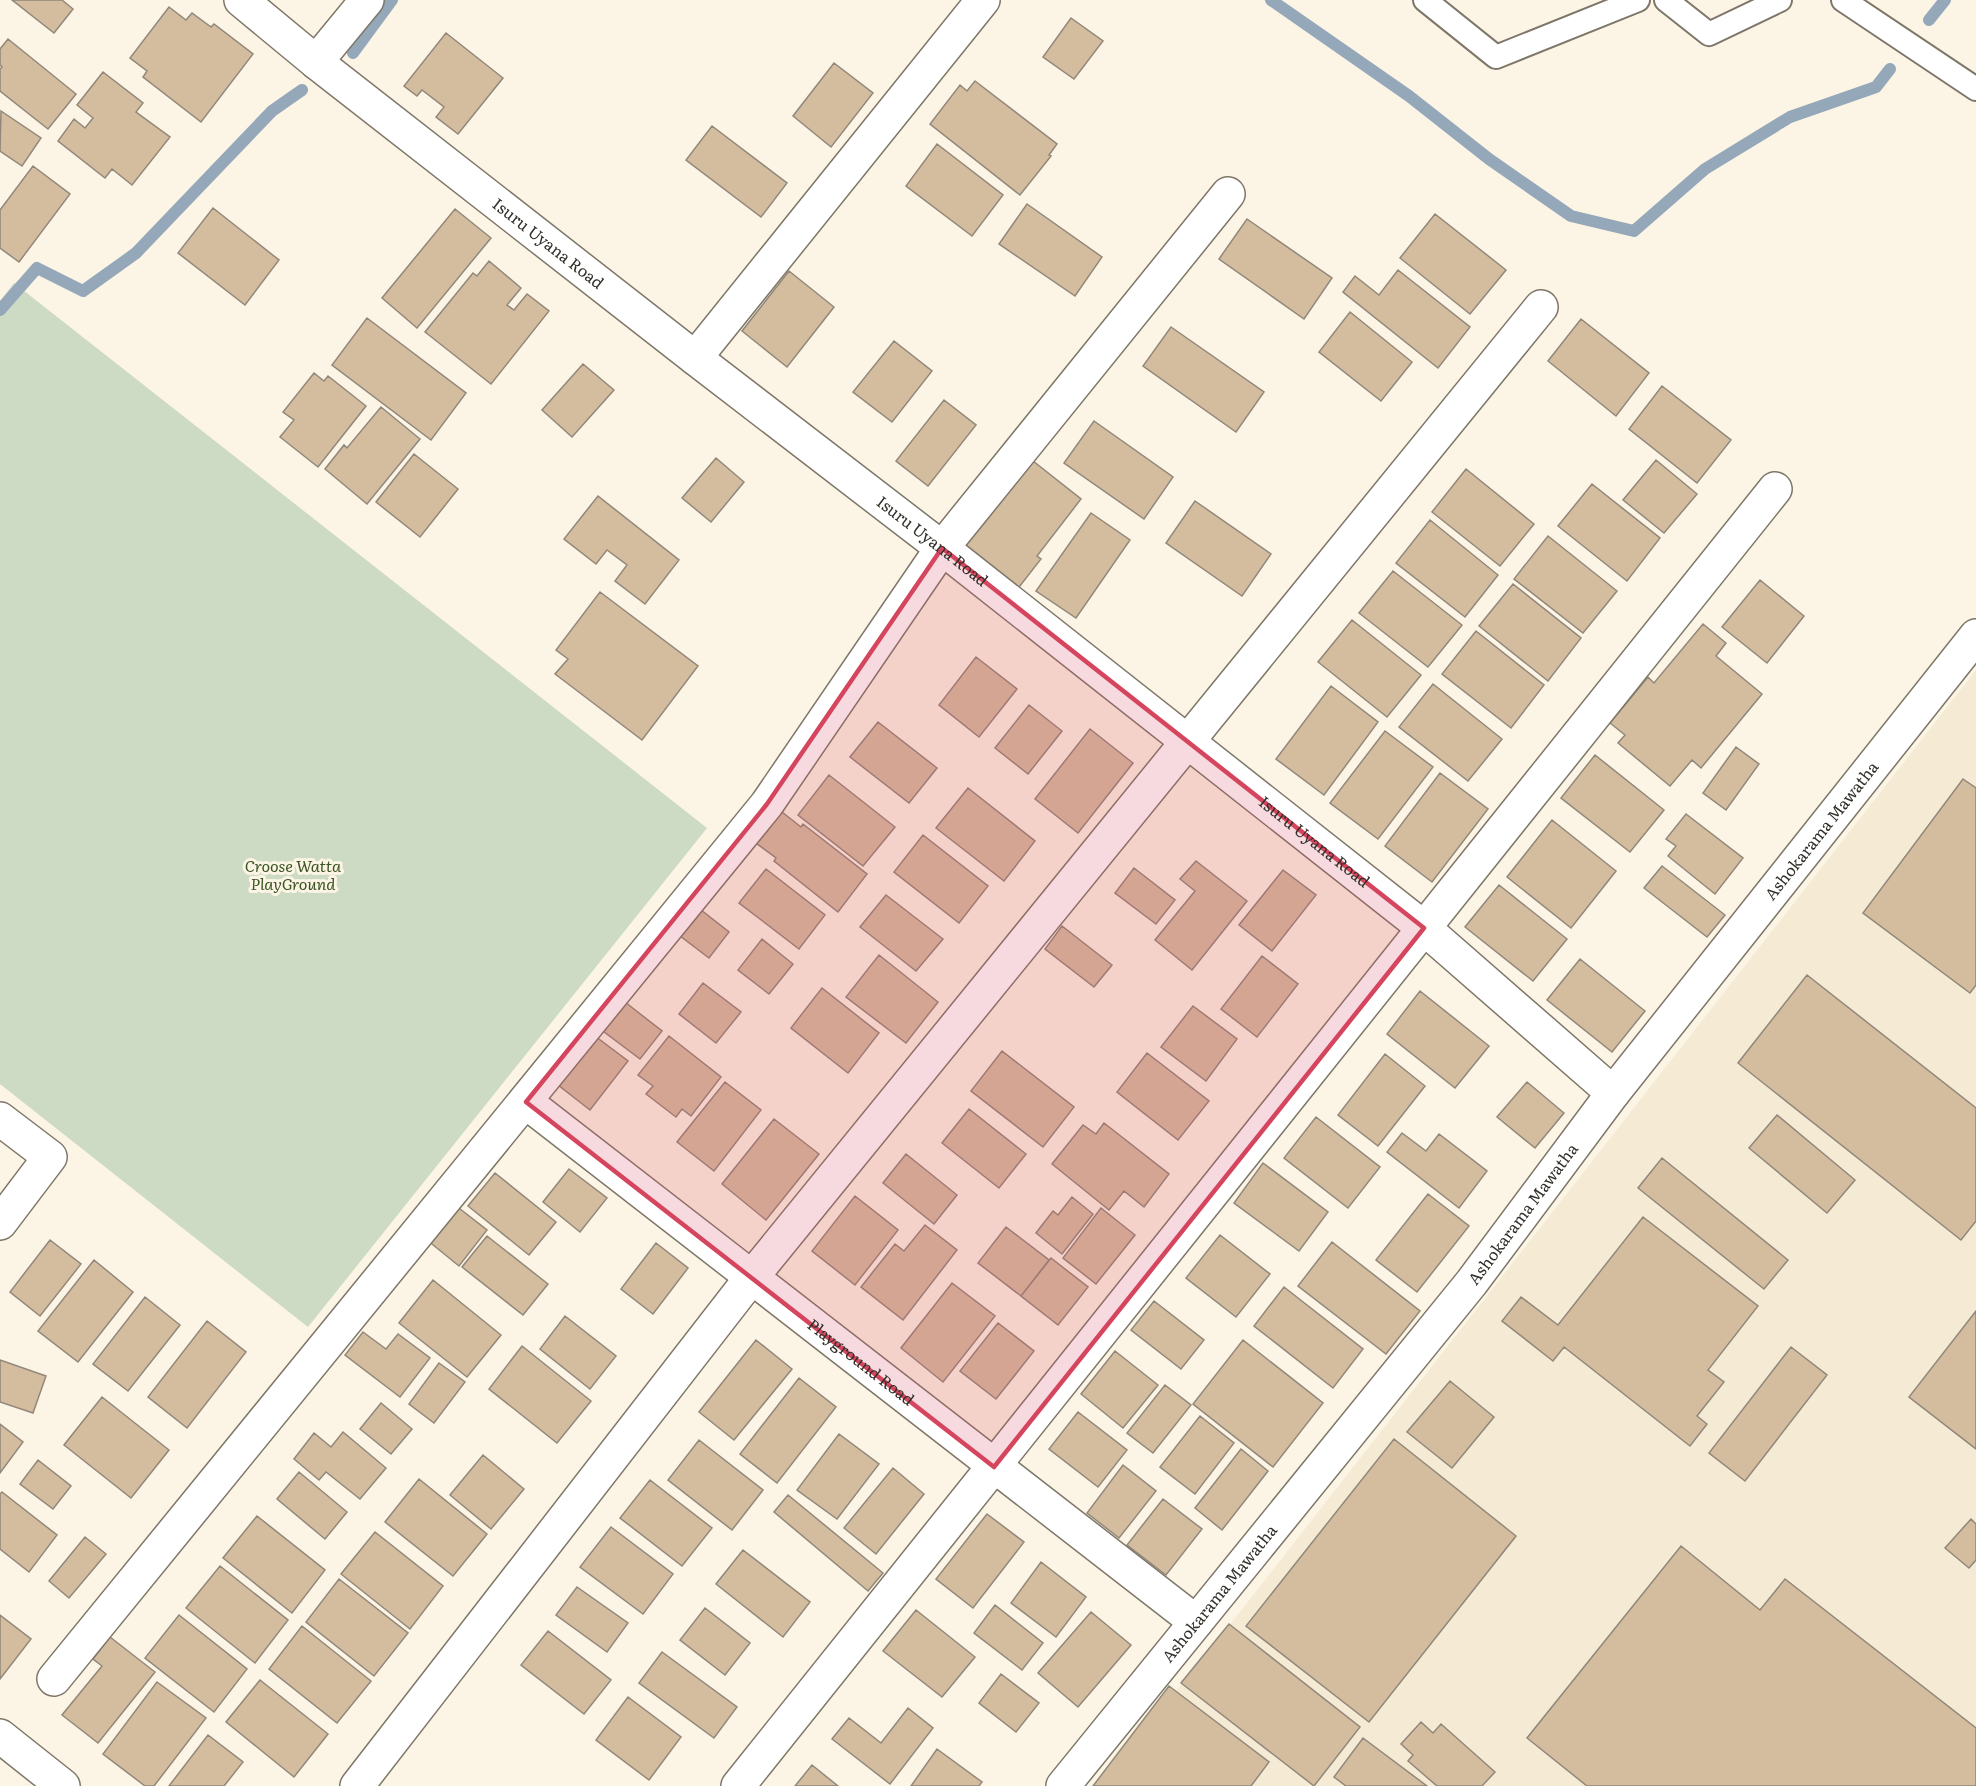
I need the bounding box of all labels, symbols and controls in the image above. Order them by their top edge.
street label: Isuru Uyana Road [488,191,610,294]
street label: Isuru Uyana Road [872,489,994,591]
street label: Ashokarama Mawatha [1758,755,1884,905]
street label: Isuru Uyana Road [1254,789,1376,892]
park label: Croose Watta PlayGround [245,853,342,895]
street label: Ashokarama Mawatha [1461,1137,1583,1289]
street label: Playground Road [803,1312,920,1411]
street label: Ashokarama Mawatha [1155,1518,1282,1667]

